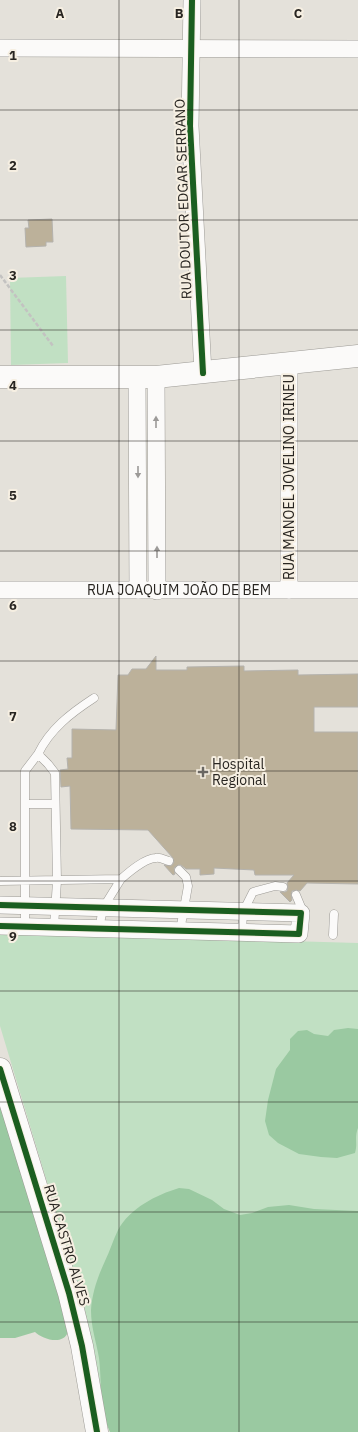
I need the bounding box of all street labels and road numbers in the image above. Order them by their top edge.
street label: RUA DOUTOR EDGAR SERRANO [171,98,195,300]
street label: RUA MANOEL JOVELINO IRINEU [280,374,298,580]
street label: RUA JOAQUIM JOÃO DE BEM [87,581,271,599]
street label: RUA CASTRO ALVES [40,1182,94,1308]

